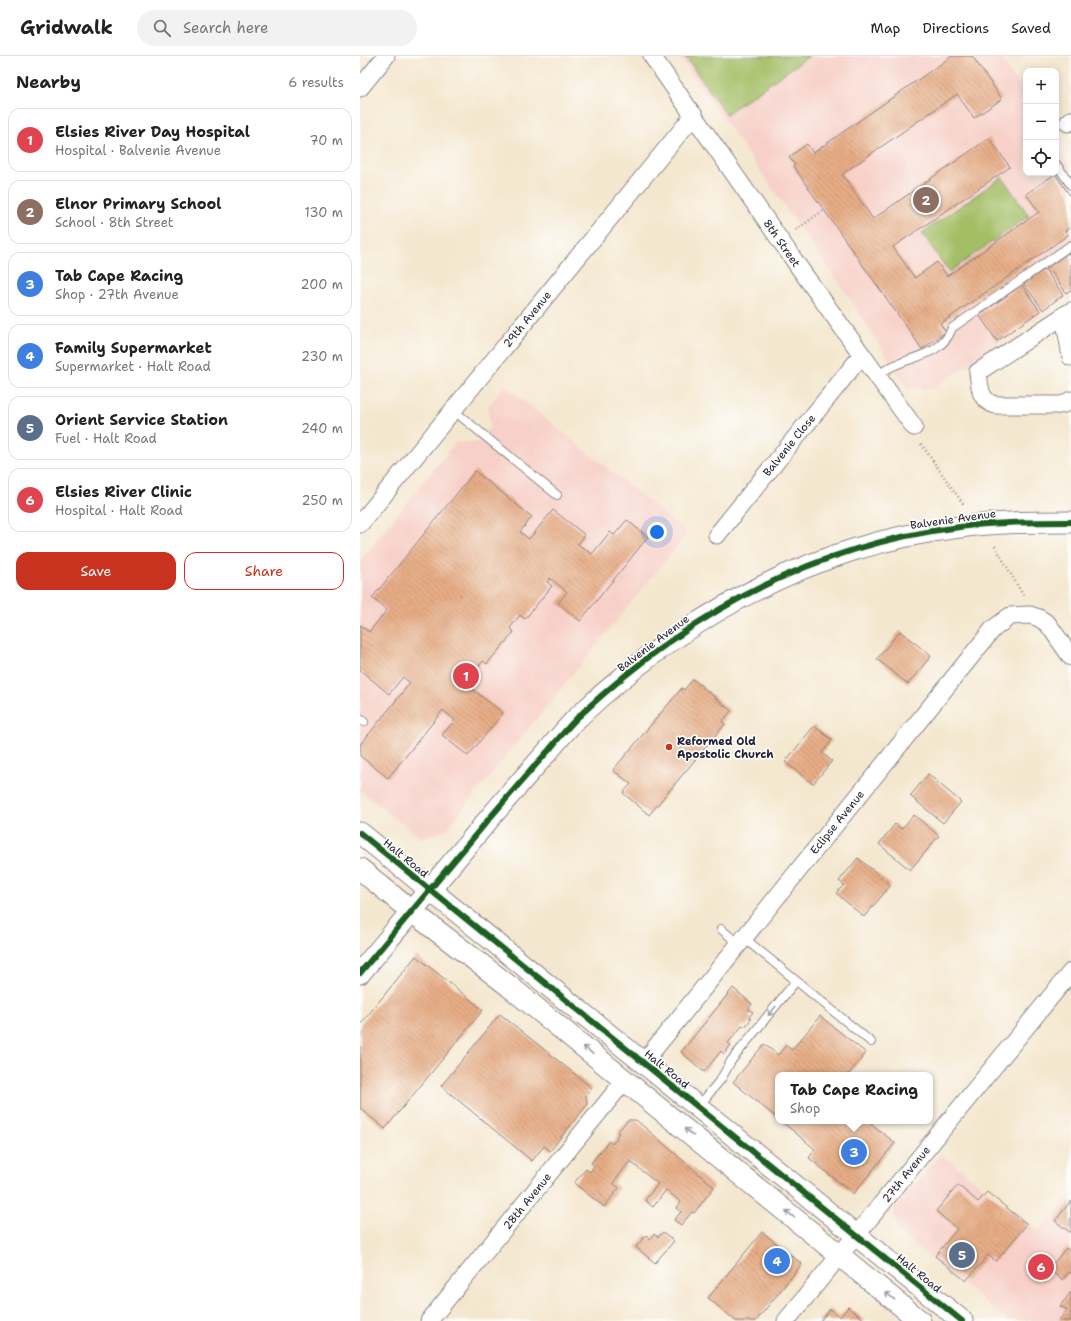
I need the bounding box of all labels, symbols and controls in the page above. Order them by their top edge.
search box [137,10,417,46]
text: Gridwalk [20,15,113,40]
icon: search [151,17,173,39]
text: Search here [183,18,269,38]
text: Map [871,19,901,37]
text: Directions [923,19,989,37]
text: Saved [1011,19,1051,37]
map controls [1023,68,1059,176]
button: + [1023,68,1059,104]
text: Nearby [16,71,81,93]
text: 6 results [288,74,344,91]
button: − [1023,104,1059,140]
text: Elsies River Day Hospital [55,122,250,142]
text: 1 [27,132,33,149]
text: 70 m [309,132,343,149]
button: locate [1023,140,1059,176]
text: Hospital · Balvenie Avenue [55,142,221,159]
pin: 2 [913,185,939,215]
text: Elnor Primary School [55,194,221,214]
text: 2 [25,204,35,221]
text: 130 m [305,204,343,221]
text: School · 8th Street [55,214,174,231]
street label: 8th Street [760,216,804,270]
text: Tab Cape Racing [55,266,183,286]
text: 3 [25,276,35,293]
text: 200 m [301,276,343,293]
text: Shop · 27th Avenue [55,286,179,303]
street label: 29th Avenue [500,288,555,351]
text: Family Supermarket [55,338,212,358]
text: 4 [25,348,35,365]
text: 230 m [301,348,343,365]
text: Supermarket · Halt Road [55,358,211,375]
text: Orient Service Station [55,410,228,430]
street label: Balvenie Close [760,411,819,479]
text: 5 [26,420,34,437]
text: 240 m [301,420,343,437]
text: Fuel · Halt Road [55,430,157,447]
text: Elsies River Clinic [55,482,192,502]
text: 6 [25,492,35,509]
text: 250 m [302,492,343,509]
text: Hospital · Halt Road [55,502,183,519]
street label: Balvenie Avenue [909,506,997,533]
your location [647,522,667,542]
button: Save [16,552,176,590]
button: Share [184,552,344,590]
street label: Balvenie Avenue [614,611,692,675]
pin: 1 [453,661,479,691]
place label: Reformed Old Apostolic Church [677,734,774,762]
marker: Reformed Old Apostolic Church [664,742,674,752]
street label: Eclipse Avenue [807,787,868,857]
street label: Halt Road [380,836,431,881]
one-way arrow [767,1006,776,1017]
one-way arrow [582,1046,593,1055]
street label: Halt Road [641,1047,692,1092]
popup [775,1072,933,1124]
text: Tab Cape Racing [790,1080,918,1100]
text: Shop [790,1100,820,1117]
one-way arrow [683,1128,694,1137]
pin: 3 [841,1137,867,1167]
street label: 27th Avenue [879,1143,934,1206]
street label: 28th Avenue [500,1170,555,1233]
one-way arrow [784,1210,795,1218]
pin: 5 [949,1240,975,1270]
pin: 4 [764,1246,790,1276]
street label: Halt Road [893,1251,944,1296]
pin: 6 [1028,1252,1054,1282]
one-way arrow [885,1292,896,1301]

